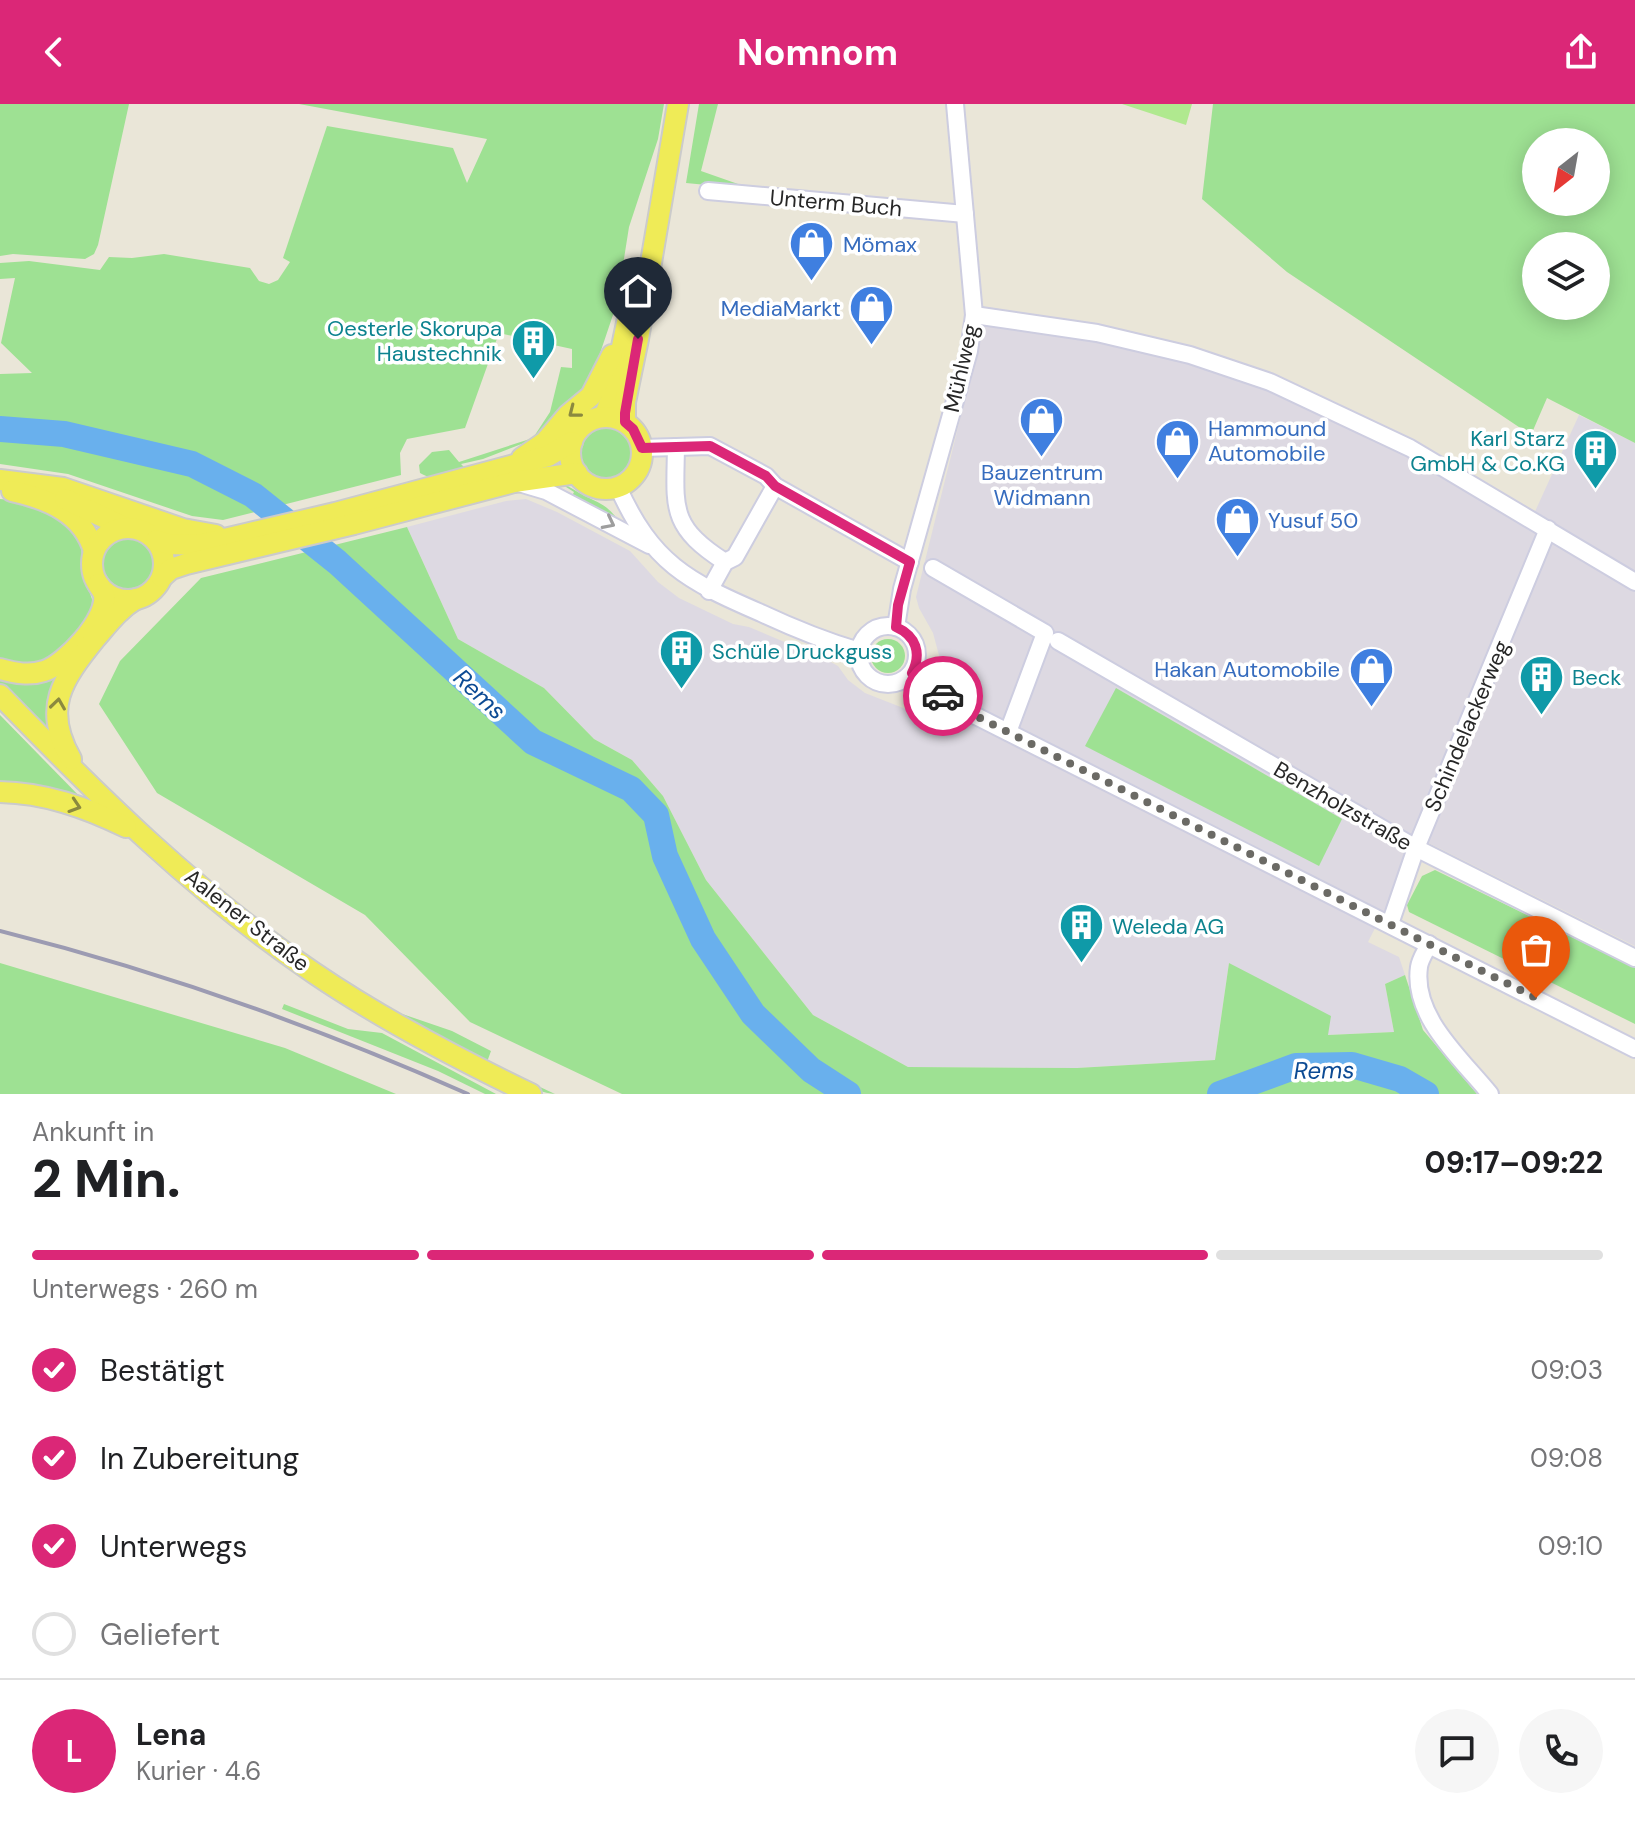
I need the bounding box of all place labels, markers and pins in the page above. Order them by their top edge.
shop icon: Mömax [788,220,836,283]
place label: Mömax [843,230,917,259]
pin [604,257,672,339]
shop icon: MediaMarkt [848,284,896,347]
place label: MediaMarkt [721,294,841,323]
place label: Oesterle Skorupa Haustechnik [327,314,502,368]
building icon: Oesterle Skorupa Haustechnik [509,317,557,380]
shop icon: Bauzentrum Widmann [1018,395,1066,458]
place label: Hammound Automobile [1208,414,1326,468]
shop icon: Hammound Automobile [1153,417,1201,480]
place label: Karl Starz GmbH & Co.KG [1410,424,1565,478]
building icon: Karl Starz GmbH & Co.KG [1572,427,1620,490]
place label: Bauzentrum Widmann [981,458,1103,512]
shop icon: Yusuf 50 [1213,496,1261,559]
place label: Yusuf 50 [1268,506,1358,535]
building icon: Schüle Druckguss [657,627,705,690]
place label: Schüle Druckguss [712,637,892,666]
shop icon: Hakan Automobile [1347,645,1395,708]
building icon: Beck [1517,653,1565,716]
place label: Hakan Automobile [1154,655,1340,684]
place label: Beck [1572,663,1621,692]
building icon: Weleda AG [1057,902,1105,965]
place label: Weleda AG [1112,912,1224,941]
pin [1502,916,1570,998]

